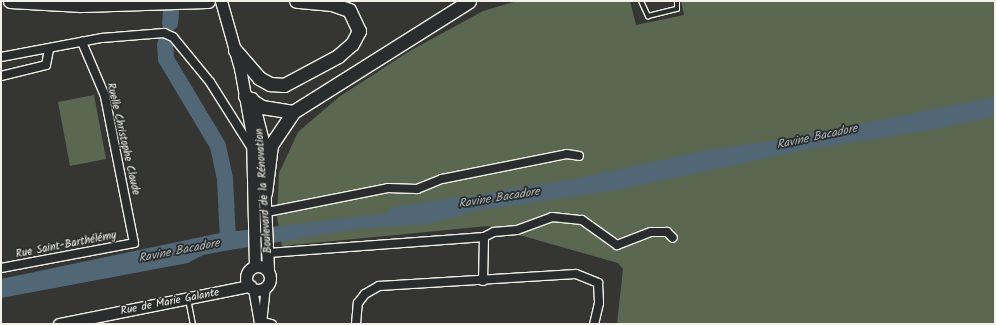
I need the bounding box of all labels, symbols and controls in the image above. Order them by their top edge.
street label: Ruelle Christophe Claude [104,82,142,196]
water label: Ravine Bacadore [775,121,859,153]
street label: Boulevard de la Rénovation [253,128,275,254]
water label: Ravine Bacadore [457,184,541,212]
street label: Rue Saint-Barthélémy [15,229,117,261]
water label: Ravine Bacadore [137,236,221,266]
street label: Rue de Marie Galante [120,286,220,318]

